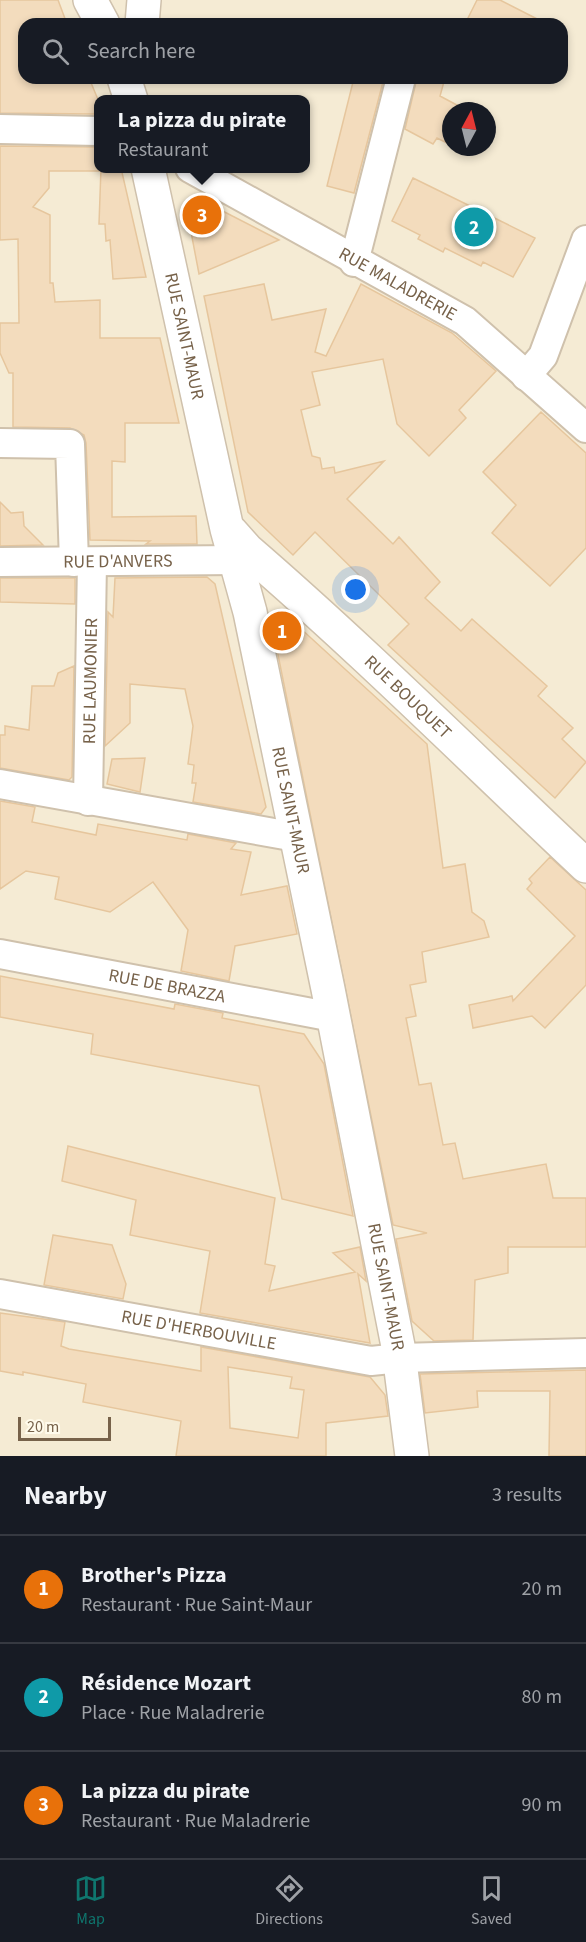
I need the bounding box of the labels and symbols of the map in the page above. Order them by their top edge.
north arrow [442,102,496,156]
pin: 3 [182,192,222,238]
pin: 2 [454,204,494,250]
street label: RUE MALADRERIE [334,241,462,327]
street label: RUE SAINT-MAUR [159,270,211,402]
street label: RUE D'ANVERS [63,548,173,574]
your location [341,575,370,604]
pin: 1 [262,608,302,654]
street label: RUE LAUMONIER [76,618,104,744]
street label: RUE BOUQUET [359,649,457,745]
street label: RUE SAINT-MAUR [266,744,316,876]
street label: RUE DE BRAZZA [107,962,228,1009]
street label: RUE SAINT-MAUR [362,1221,411,1352]
street label: RUE D'HERBOUVILLE [119,1304,278,1356]
scale bar [18,1414,111,1442]

